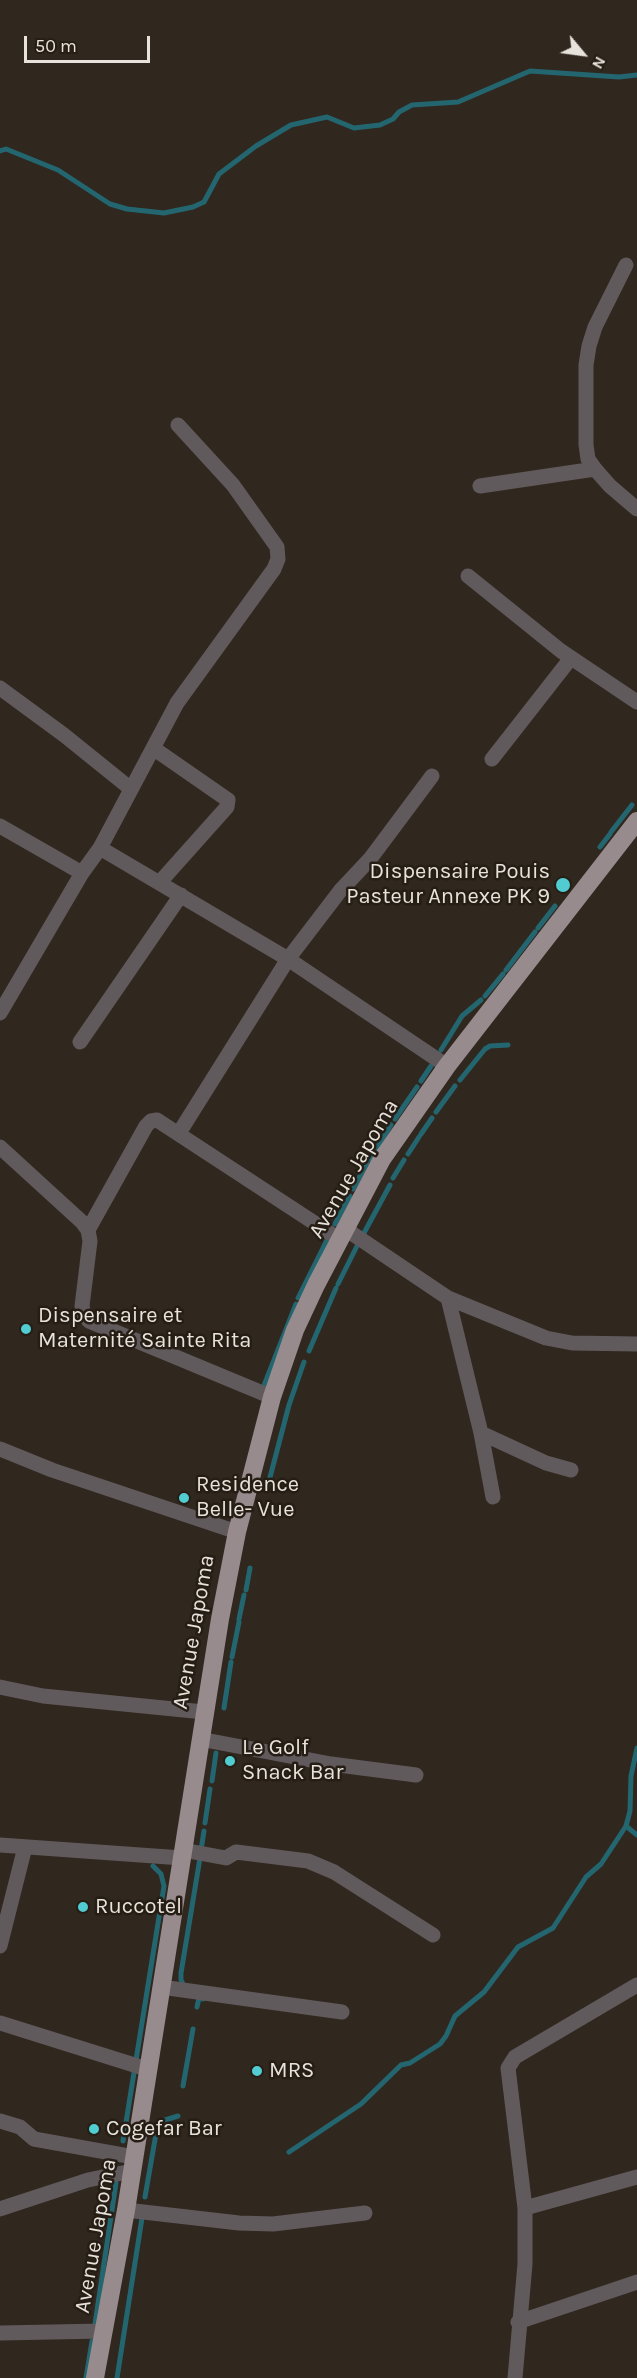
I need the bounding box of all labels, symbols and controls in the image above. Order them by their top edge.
scale bar [27,24,153,62]
north arrow [553,24,613,84]
text: 50 m [35,35,77,57]
text: N [588,53,610,73]
place label: Dispensaire Pouis Pasteur Annexe PK 9 [346,859,550,910]
marker: Dispensaire Pouis Pasteur Annexe PK 9 [554,876,572,894]
street label: Avenue Japoma [304,1095,404,1243]
place label: Dispensaire et Maternité Sainte Rita [38,1303,251,1354]
marker: Dispensaire et Maternité Sainte Rita [19,1322,33,1336]
place label: Residence Belle- Vue [196,1472,299,1524]
marker: Residence Belle- Vue [177,1491,191,1505]
street label: Avenue Japoma [167,1553,221,1711]
place label: Le Golf Snack Bar [242,1735,343,1786]
marker: Le Golf Snack Bar [223,1754,237,1768]
place label: Ruccotel [95,1894,182,1920]
marker: Ruccotel [76,1900,90,1914]
place label: MRS [269,2058,314,2084]
marker: MRS [250,2064,264,2078]
place label: Cogefar Bar [106,2116,222,2142]
marker: Cogefar Bar [87,2122,101,2136]
street label: Avenue Japoma [69,2157,123,2315]

